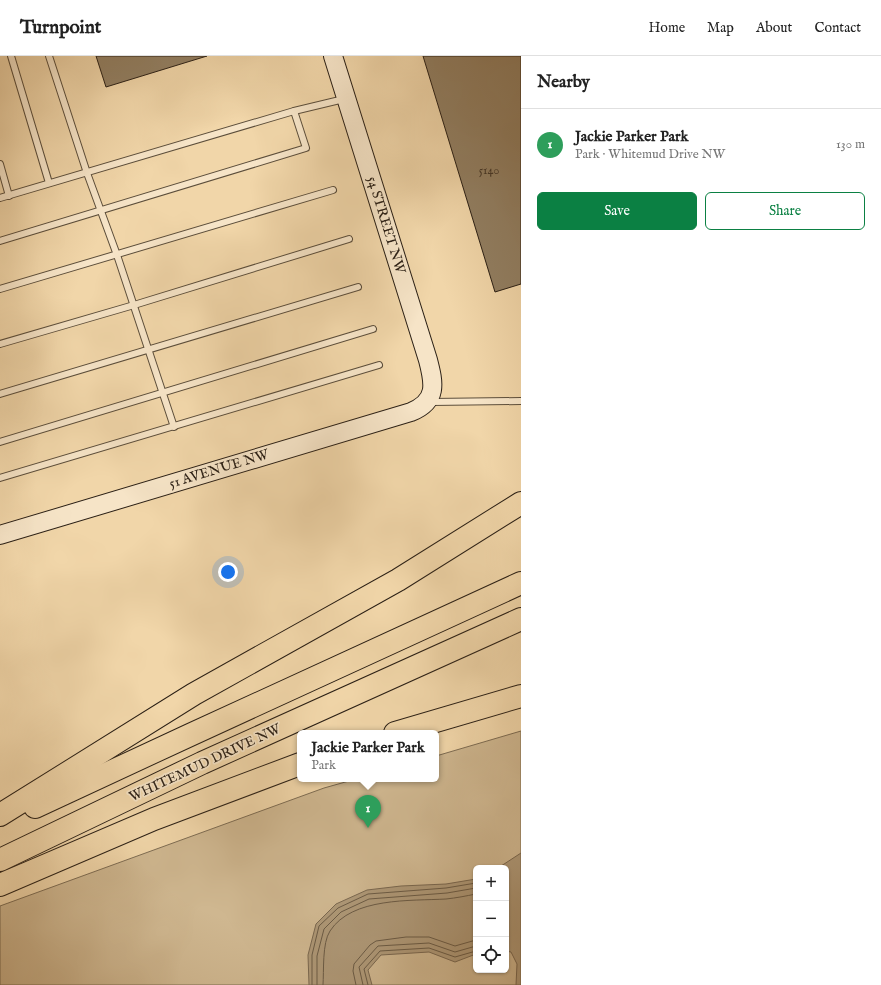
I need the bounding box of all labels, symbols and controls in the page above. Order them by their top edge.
text: Turnpoint [20,16,101,40]
text: Home [649,19,685,37]
text: Map [707,19,734,37]
text: About [756,19,792,37]
text: Contact [814,19,861,37]
text: Nearby [537,72,590,93]
text: Jackie Parker Park [575,127,688,146]
text: 1 [548,136,552,153]
text: 130 m [836,136,865,153]
text: Park · Whitemud Drive NW [575,146,725,163]
house number: 5140 [479,163,499,178]
street label: 54 STREET NW [363,174,410,277]
button: Save [537,192,697,230]
button: Share [705,192,865,230]
street label: 51 AVENUE NW [167,445,272,493]
your location [218,562,238,582]
street label: WHITEMUD DRIVE NW [126,720,284,806]
popup [297,730,439,782]
text: Jackie Parker Park [311,738,425,757]
text: Park [311,757,336,774]
pin: 1 [355,795,381,828]
map controls [473,865,509,973]
button: + [473,865,509,901]
button: − [473,901,509,937]
button: locate [473,937,509,973]

